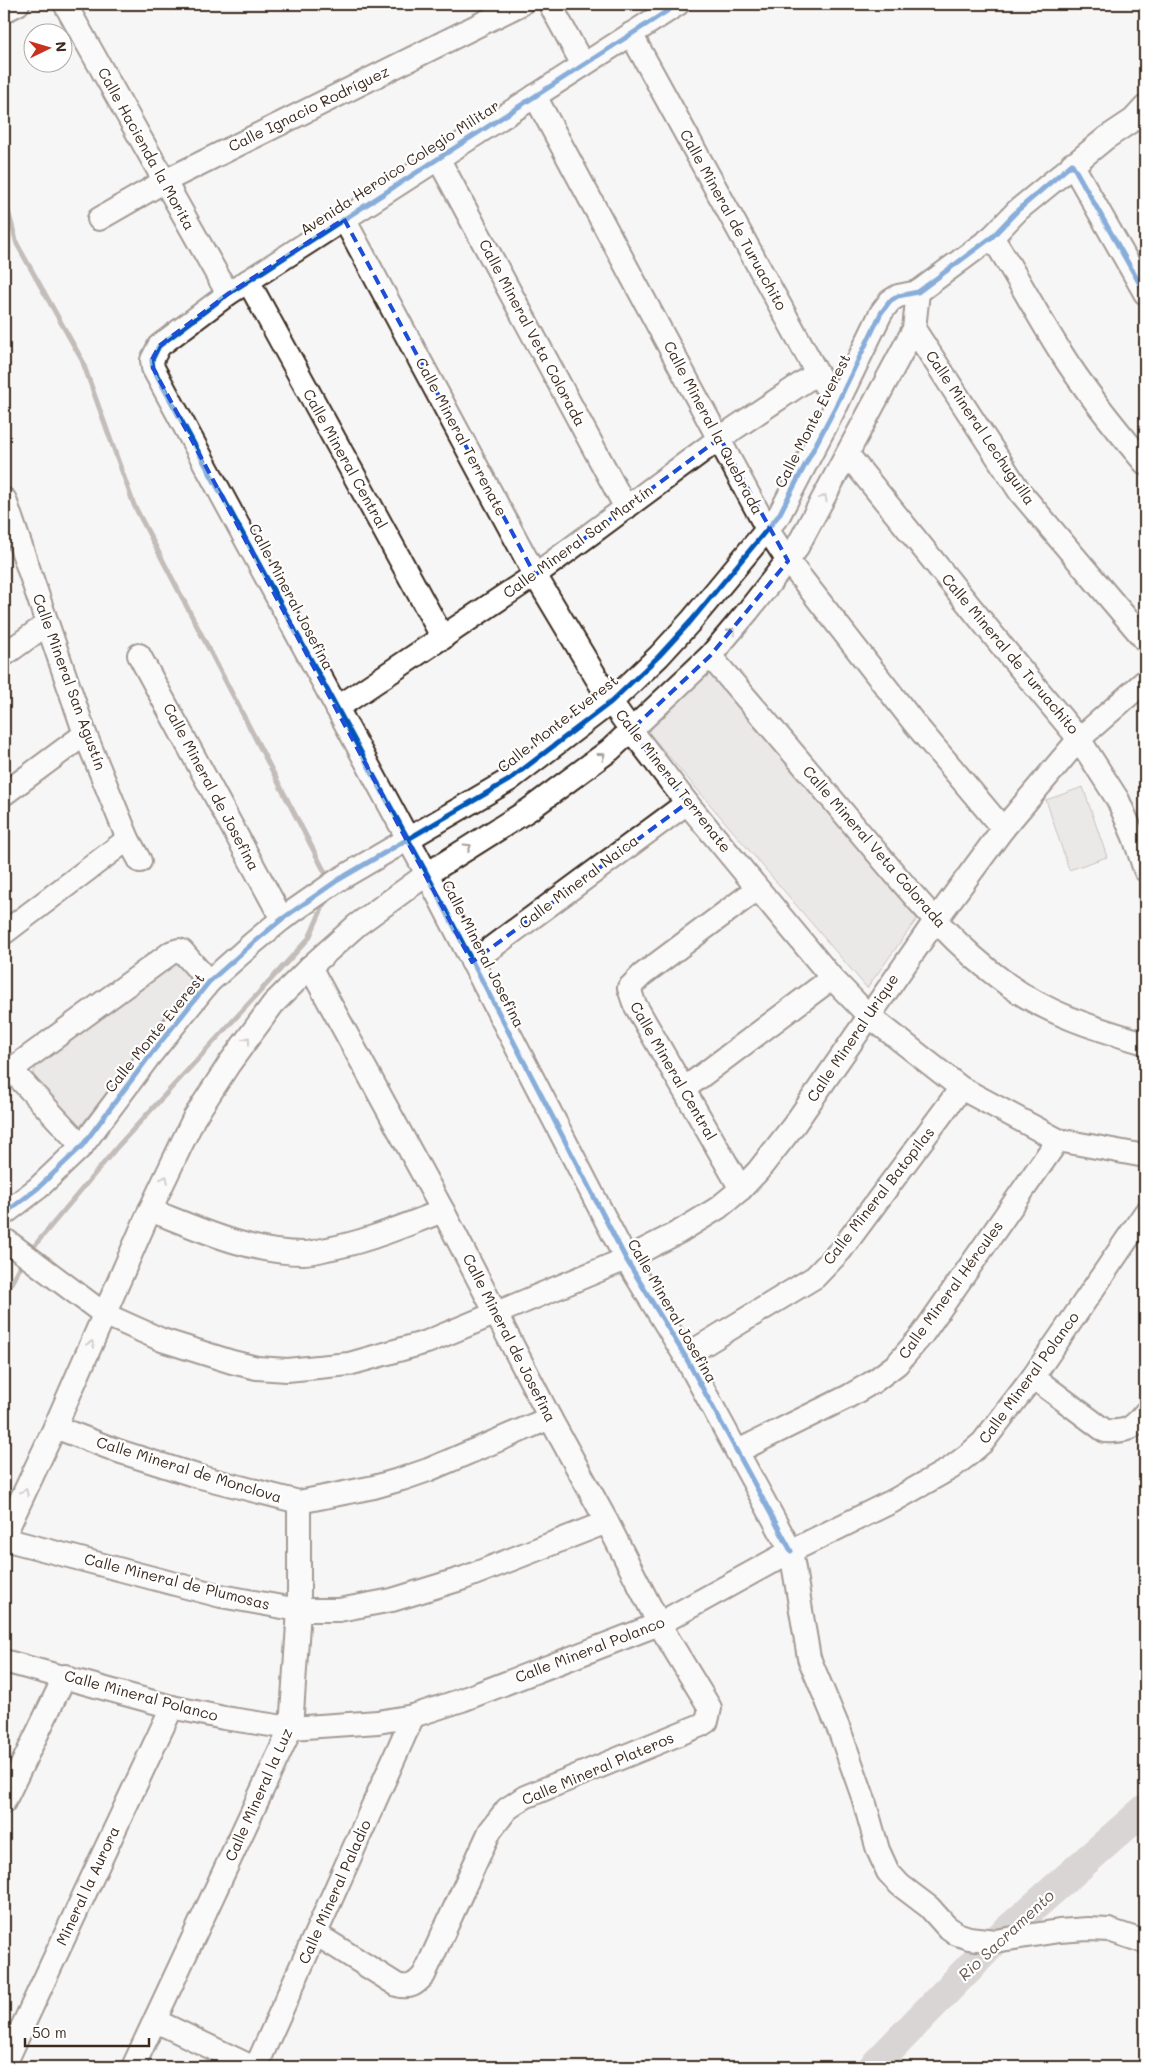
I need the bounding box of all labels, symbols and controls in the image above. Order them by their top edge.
north arrow [22,22,72,72]
text: N [52,41,71,53]
street label: Calle Ignacio Rodríguez [225,60,392,156]
street label: Calle Hacienda la Morita [94,64,200,233]
street label: Avenida Heroico Colegio Militar [296,95,503,239]
street label: Calle Mineral de Turuachito [676,126,792,314]
street label: Calle Mineral Veta Colorada [475,236,591,429]
street label: Calle Mineral la Quebrada [660,337,768,518]
street label: Calle Mineral Lechuguilla [922,346,1040,509]
street label: Calle Monte Everest [770,350,855,491]
street label: Calle Mineral Terrenate [412,354,512,519]
street label: Calle Mineral Central [299,385,393,532]
street label: Calle Mineral San Martín [498,480,656,602]
one-way arrow [818,494,828,503]
street label: Calle Mineral Josefina [245,520,339,673]
street label: Calle Mineral de Turuachito [938,569,1084,738]
street label: Calle Mineral San Agustín [29,591,111,773]
one-way arrow [726,627,735,636]
street label: Calle Monte Everest [493,670,622,777]
street label: Calle Mineral de Josefina [159,699,265,874]
street label: Calle Mineral Terrenate [611,705,736,856]
one-way arrow [597,752,606,762]
street label: Calle Mineral Veta Colorada [799,761,951,932]
street label: Calle Mineral Naica [515,830,642,933]
one-way arrow [463,844,472,854]
street label: Calle Mineral Josefina [438,876,530,1031]
street label: Calle Monte Everest [100,969,209,1096]
street label: Calle Mineral Urique [802,969,903,1105]
street label: Calle Mineral Central [626,998,722,1143]
one-way arrow [241,1036,250,1046]
street label: Calle Mineral Batopilas [818,1122,938,1268]
one-way arrow [158,1175,169,1184]
street label: Calle Mineral Hércules [893,1216,1007,1362]
street label: Calle Mineral Josefina [623,1235,722,1386]
street label: Calle Mineral de Josefina [459,1250,561,1425]
street label: Calle Mineral Polanco [974,1307,1083,1447]
one-way arrow [85,1340,96,1349]
street label: Calle Mineral de Monclova [94,1431,284,1507]
one-way arrow [18,1488,29,1497]
street label: Calle Mineral de Plumosas [82,1548,272,1614]
street label: Calle Mineral Polanco [512,1611,667,1687]
street label: Calle Mineral Polanco [62,1665,220,1725]
street label: Calle Mineral la Luz [220,1725,296,1864]
street label: Calle Mineral Plateros [519,1727,677,1809]
street label: Calle Mineral Paladio [293,1816,375,1967]
street label: Mineral la Aurora [51,1823,123,1948]
water label: Rio Sacramento [953,1884,1059,1985]
scale bar [25,2016,149,2048]
text: 50 m [32,2022,67,2042]

